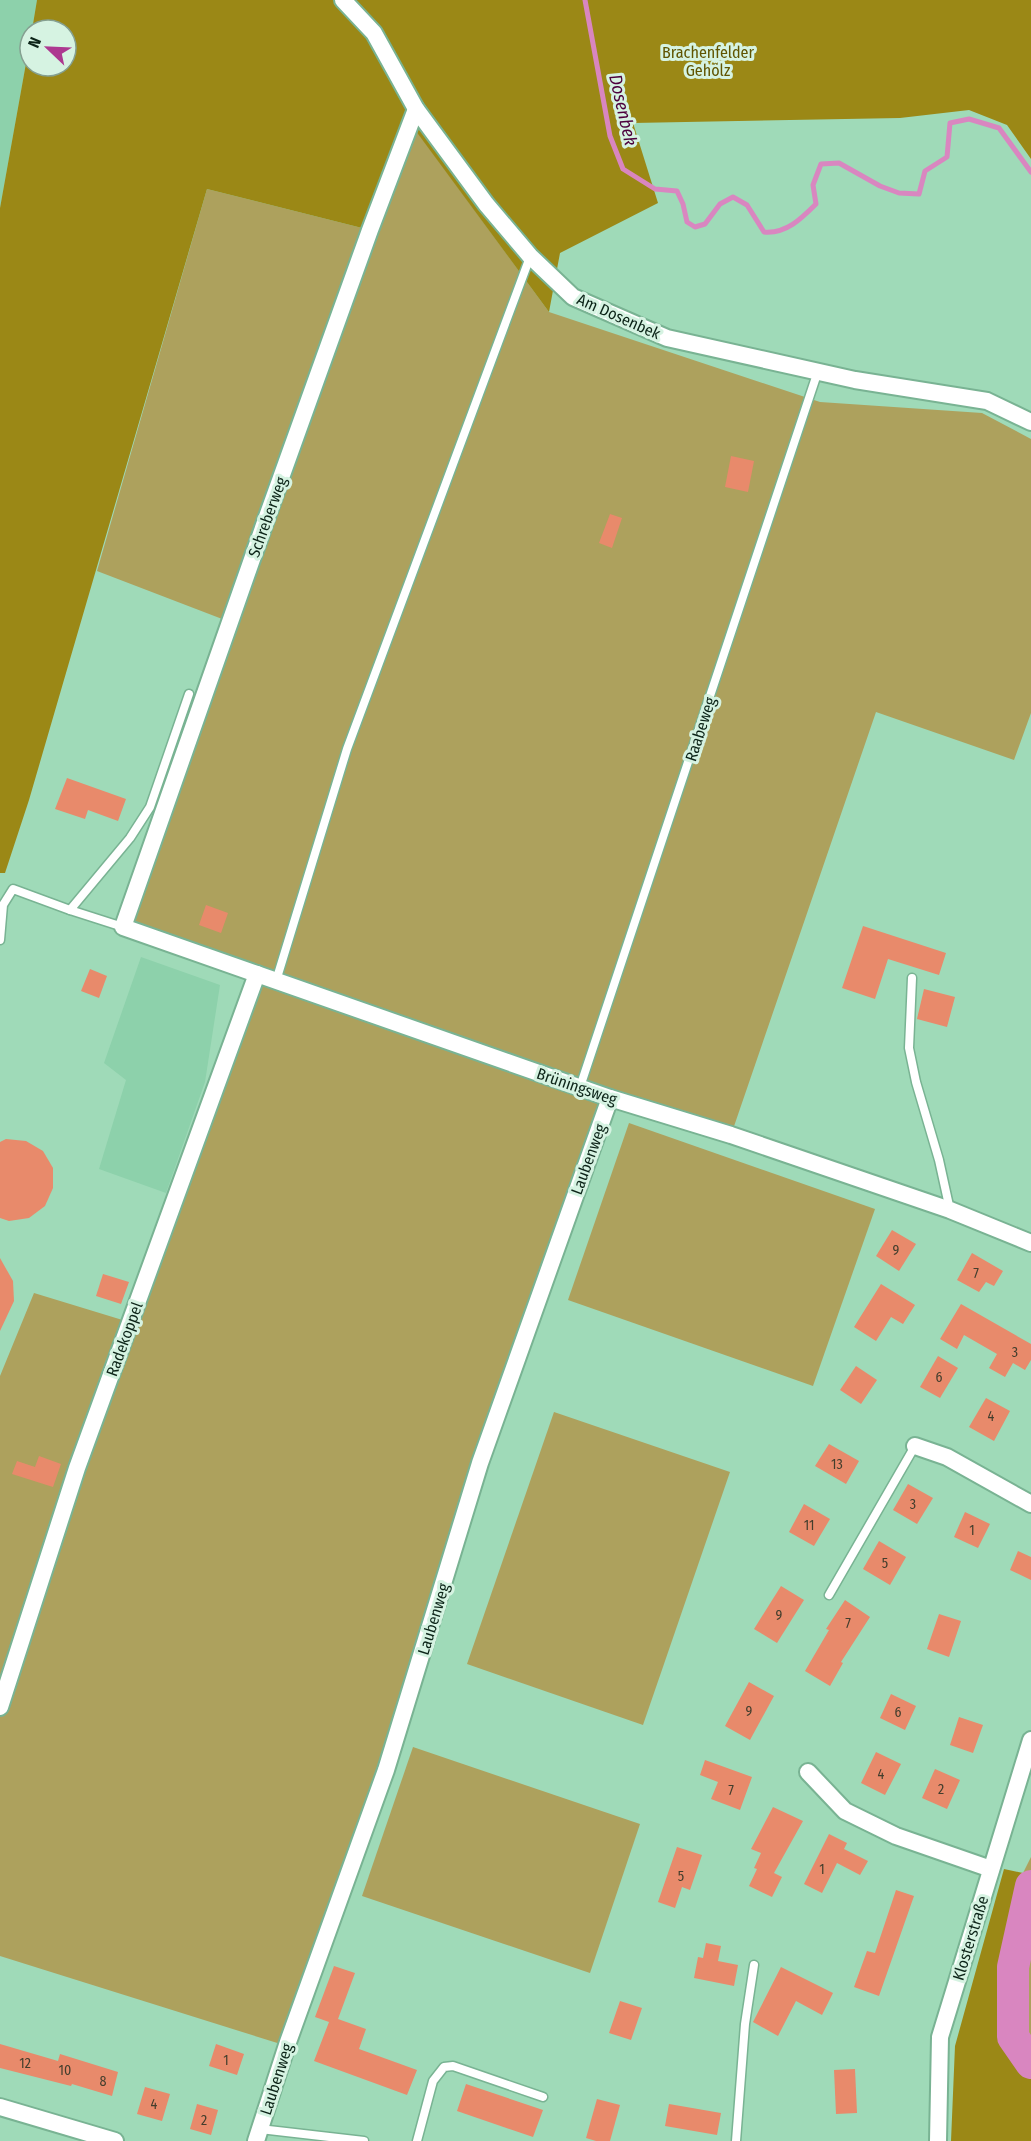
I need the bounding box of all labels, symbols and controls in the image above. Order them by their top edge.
north arrow [18,18,78,78]
text: N [24,34,45,50]
park label: Brachenfelder Gehölz [662,43,754,80]
water label: Dosenbek [604,72,642,148]
street label: Am Dosenbek [574,290,664,344]
street label: Schreberweg [244,474,291,560]
street label: Raabeweg [681,694,720,764]
street label: Brüningsweg [534,1064,620,1109]
street label: Laubenweg [567,1121,610,1197]
house number: 9 [893,1242,900,1259]
house number: 7 [973,1265,979,1282]
street label: Radekoppel [102,1299,147,1379]
house number: 3 [1012,1344,1018,1361]
house number: 6 [936,1369,943,1386]
house number: 4 [988,1408,995,1425]
house number: 13 [831,1456,843,1473]
house number: 3 [910,1496,916,1513]
house number: 11 [804,1517,814,1534]
house number: 1 [969,1522,975,1539]
house number: 5 [882,1555,888,1572]
street label: Laubenweg [414,1581,454,1657]
house number: 9 [776,1607,783,1624]
house number: 7 [845,1615,851,1632]
house number: 9 [746,1703,753,1720]
house number: 6 [895,1704,902,1721]
house number: 4 [878,1766,885,1783]
house number: 2 [938,1781,944,1798]
house number: 7 [728,1782,734,1799]
house number: 1 [819,1861,825,1878]
house number: 5 [678,1868,684,1885]
street label: Klosterstraße [949,1893,992,1983]
street label: Laubenweg [256,2041,297,2117]
house number: 1 [223,2052,229,2069]
house number: 12 [19,2055,31,2072]
house number: 10 [59,2062,71,2079]
house number: 8 [100,2073,107,2090]
house number: 4 [151,2096,158,2113]
house number: 2 [201,2112,207,2129]

